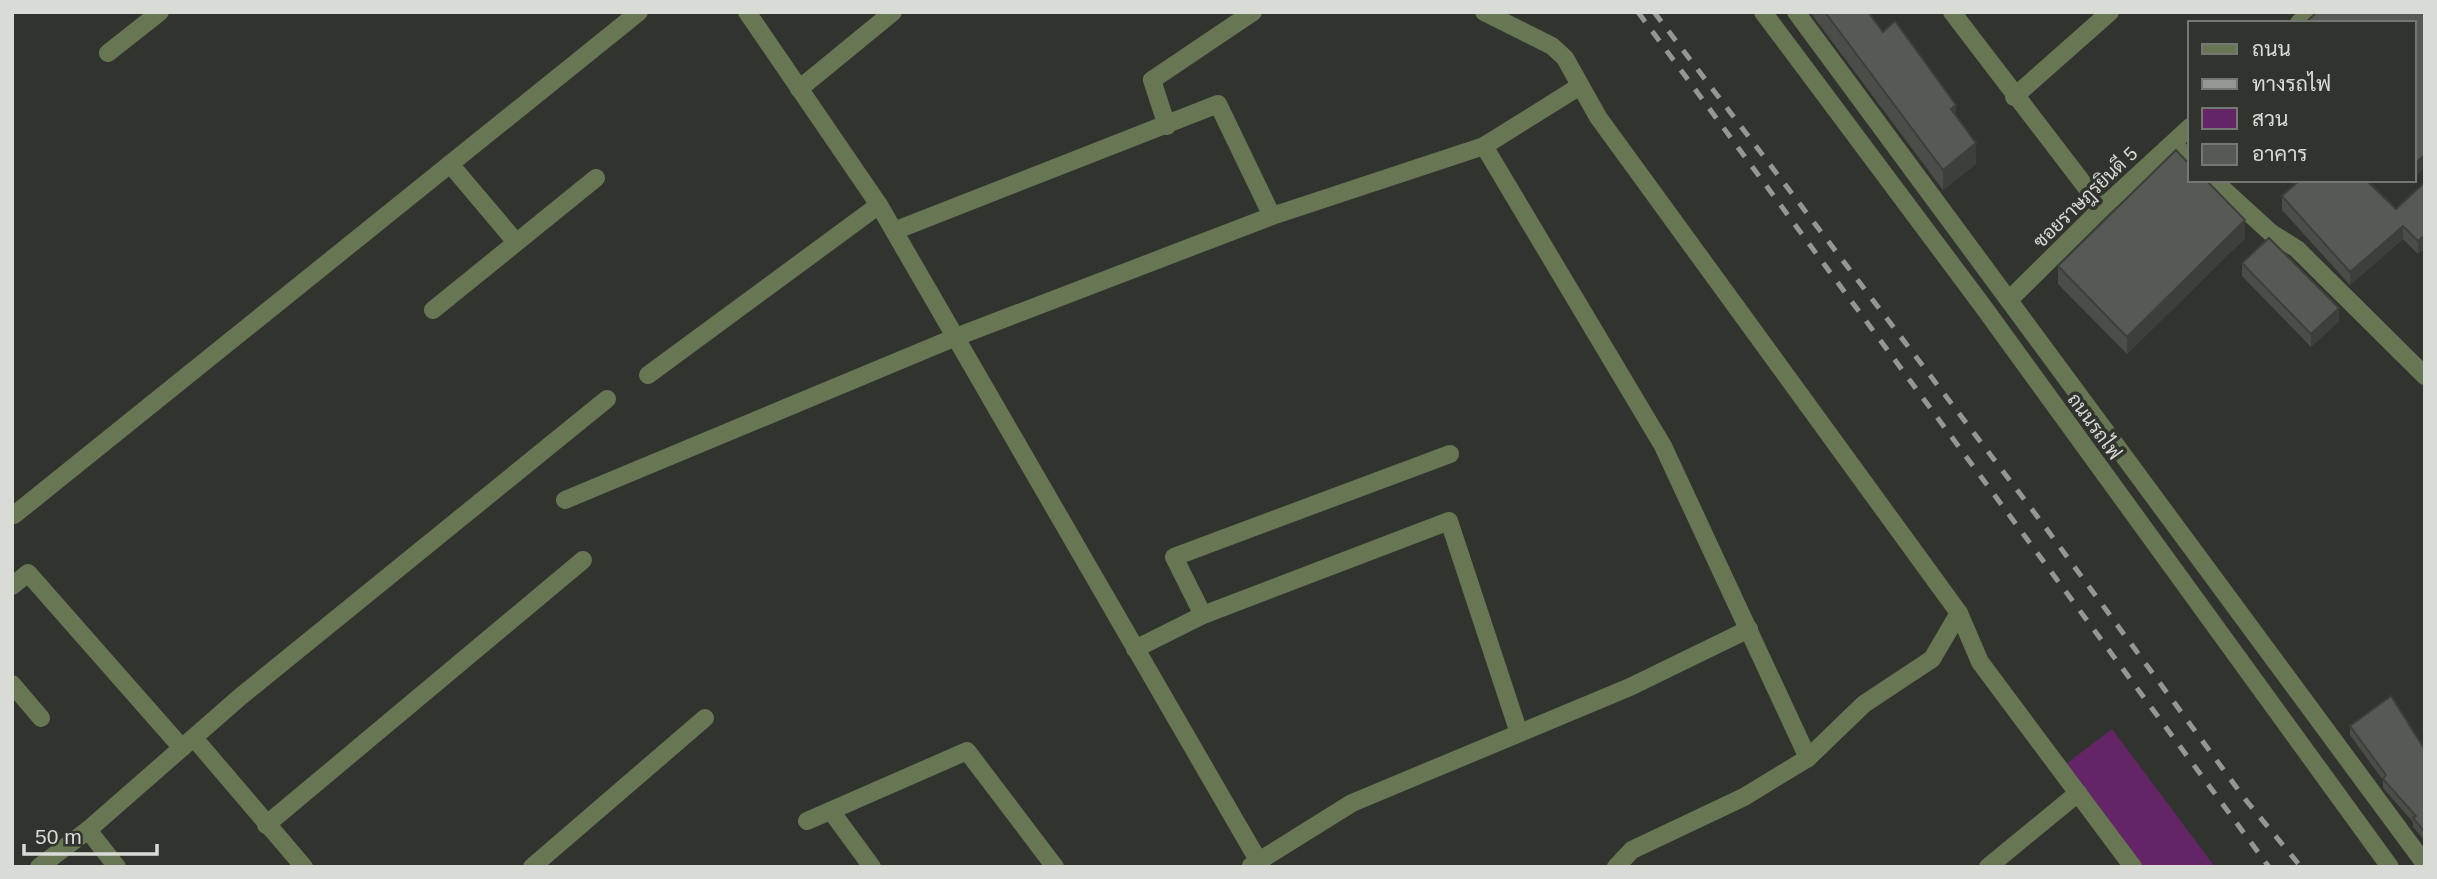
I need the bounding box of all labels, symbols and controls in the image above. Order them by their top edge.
legend [2188,21,2416,182]
text: ถนน [2252,37,2291,60]
text: ทางรถไฟ [2252,71,2331,95]
text: สวน [2252,107,2288,130]
street label: ซอยราษฎรยินดี 5 [2028,141,2143,254]
text: อาคาร [2252,142,2308,165]
street label: ถนนรถไฟ [2064,388,2127,463]
scale bar [24,812,158,856]
text: 50 m [35,825,82,848]

